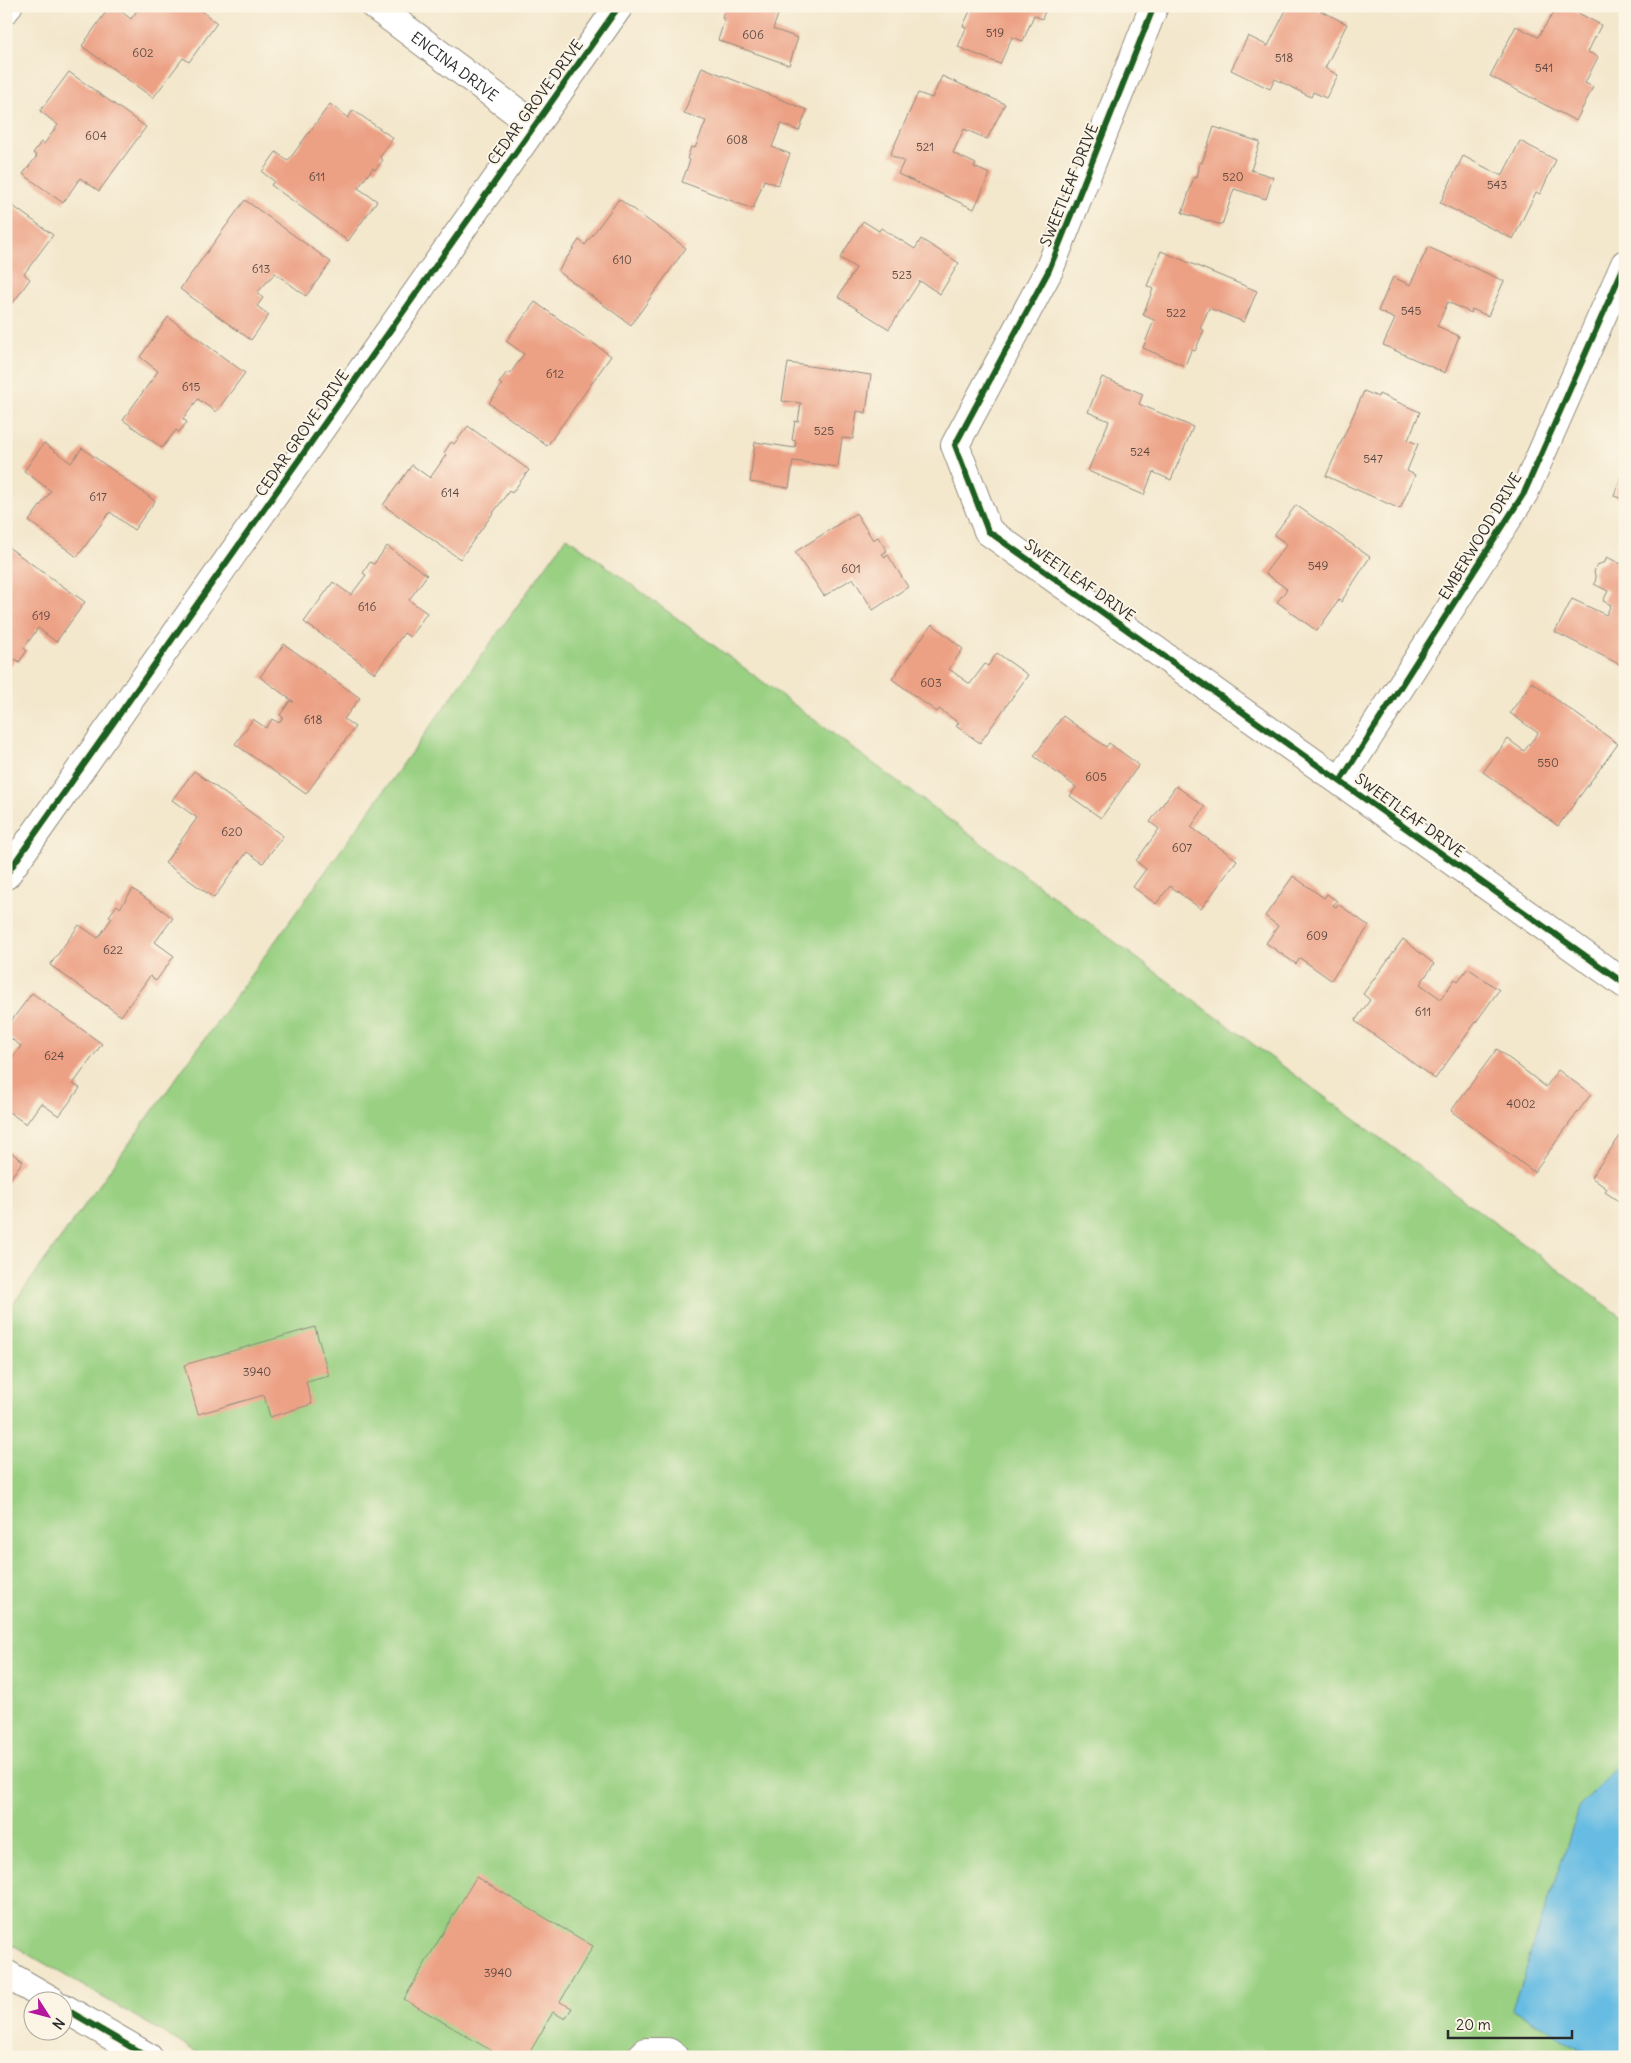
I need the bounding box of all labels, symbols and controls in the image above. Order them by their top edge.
house number: 519 [986,25,1004,40]
street label: ENCINA DRIVE [408,27,503,105]
house number: 606 [742,27,764,42]
street label: CEDAR GROVE DRIVE [483,35,587,168]
house number: 602 [132,45,154,60]
house number: 518 [1275,50,1293,65]
house number: 541 [1535,60,1553,75]
street label: SWEETLEAF DRIVE [1036,121,1102,249]
house number: 604 [85,128,107,143]
house number: 608 [726,132,748,147]
house number: 521 [916,139,934,154]
house number: 611 [309,169,325,184]
house number: 520 [1222,169,1244,184]
house number: 543 [1487,177,1508,192]
house number: 610 [612,252,632,267]
house number: 613 [252,261,270,276]
house number: 523 [892,267,912,282]
house number: 545 [1401,303,1421,318]
house number: 522 [1166,305,1186,320]
street label: CEDAR GROVE DRIVE [251,366,353,500]
house number: 612 [546,366,565,381]
house number: 615 [182,379,200,394]
house number: 525 [814,423,834,438]
house number: 524 [1130,444,1150,459]
house number: 547 [1363,451,1383,466]
street label: EMBERWOOD DRIVE [1434,469,1526,603]
house number: 614 [441,485,459,500]
house number: 617 [89,489,107,504]
street label: SWEETLEAF DRIVE [1021,535,1139,625]
house number: 549 [1308,558,1328,573]
house number: 601 [841,561,861,576]
house number: 616 [358,599,376,614]
house number: 619 [32,608,50,623]
house number: 603 [920,675,942,690]
house number: 618 [304,712,322,727]
house number: 550 [1537,755,1559,770]
house number: 605 [1085,769,1107,784]
street label: SWEETLEAF DRIVE [1351,769,1469,861]
house number: 620 [221,824,243,839]
house number: 607 [1172,840,1192,855]
house number: 609 [1306,928,1328,943]
house number: 622 [103,942,123,957]
house number: 611 [1415,1004,1431,1019]
house number: 624 [44,1048,64,1063]
house number: 4002 [1506,1096,1536,1111]
house number: 3940 [243,1364,271,1379]
house number: 3940 [484,1965,512,1980]
north arrow [22,1990,72,2040]
scale bar [1448,2008,1572,2040]
text: N [48,2014,69,2033]
text: 20 m [1456,2015,1491,2034]

